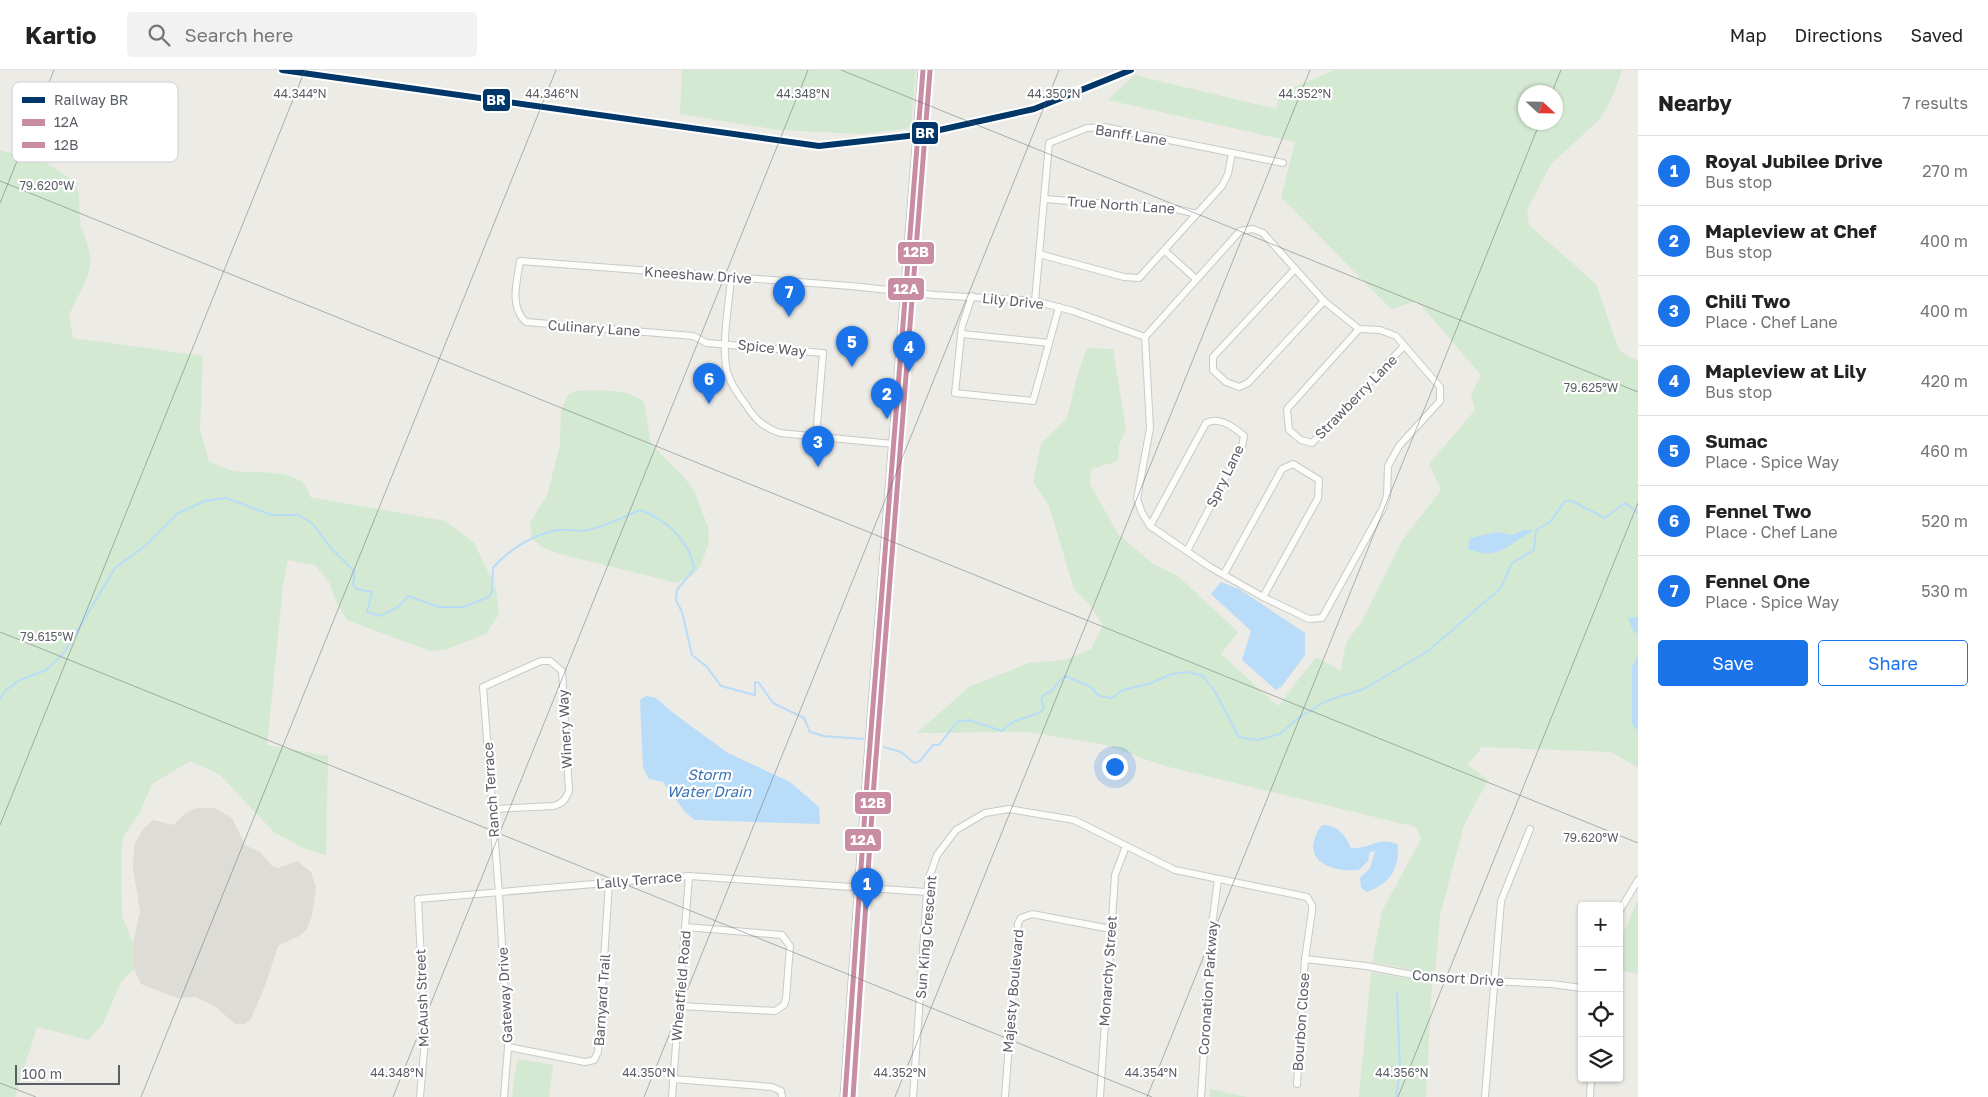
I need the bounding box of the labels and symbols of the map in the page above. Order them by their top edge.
legend [12,82,178,162]
north arrow [1518,85,1563,130]
text: 44.344°N [273,86,327,101]
text: 44.346°N [525,86,579,101]
text: 44.348°N [776,86,830,101]
text: 44.350°N [1027,86,1081,101]
text: 44.352°N [1279,86,1331,101]
line badge: BR [482,88,511,112]
text: Railway BR [54,91,128,108]
text: BR [486,91,506,108]
text: 12A [54,113,79,130]
street label: Banff Lane [1094,120,1168,149]
line badge: BR [911,121,939,145]
text: BR [915,124,935,141]
text: 12B [54,136,78,153]
text: 79.620°W [19,178,75,193]
street label: True North Lane [1066,192,1176,217]
line badge: 12B [897,241,935,265]
text: 12B [903,243,929,260]
street label: Kneeshaw Drive [644,262,752,287]
pin: 7 [773,276,805,317]
line badge: 12A [887,277,925,301]
text: 12A [893,280,919,297]
street label: Lily Drive [981,289,1045,312]
street label: Culinary Lane [547,316,641,339]
pin: 5 [836,326,868,367]
pin: 4 [893,331,925,372]
street label: Spice Way [737,335,807,360]
street label: Strawberry Lane [1311,351,1400,442]
pin: 6 [693,363,725,404]
pin: 2 [871,378,903,419]
text: 79.625°W [1564,380,1619,395]
pin: 3 [802,426,834,467]
street label: Spry Lane [1202,442,1247,510]
text: 79.615°W [20,629,74,644]
street label: Winery Way [554,689,575,769]
street label: Ranch Terrace [479,742,502,838]
your location [1102,754,1128,780]
water label: Storm Water Drain [667,765,752,800]
line badge: 12B [854,791,892,815]
text: 12B [860,794,886,811]
line badge: 12A [844,828,882,852]
text: 79.620°W [1563,830,1619,845]
text: 12A [850,831,876,848]
street label: Lally Terrace [595,867,683,892]
pin: 1 [851,868,883,909]
street label: Sun King Crescent [912,875,939,999]
street label: Monarchy Street [1095,915,1120,1027]
street label: Coronation Parkway [1194,920,1221,1056]
street label: Majesty Boulevard [999,928,1026,1054]
street label: Wheatfield Road [667,930,694,1042]
street label: Gateway Drive [494,947,515,1043]
street label: McAush Street [411,949,432,1047]
street label: Barnyard Trail [590,953,613,1047]
street label: Consort Drive [1412,966,1504,989]
street label: Bourbon Close [1289,972,1312,1072]
scale bar [15,1062,120,1085]
text: 44.348°N [370,1065,424,1080]
text: 44.350°N [622,1065,676,1080]
text: 44.352°N [874,1065,926,1080]
text: 44.354°N [1125,1065,1177,1080]
text: 44.356°N [1375,1065,1429,1080]

